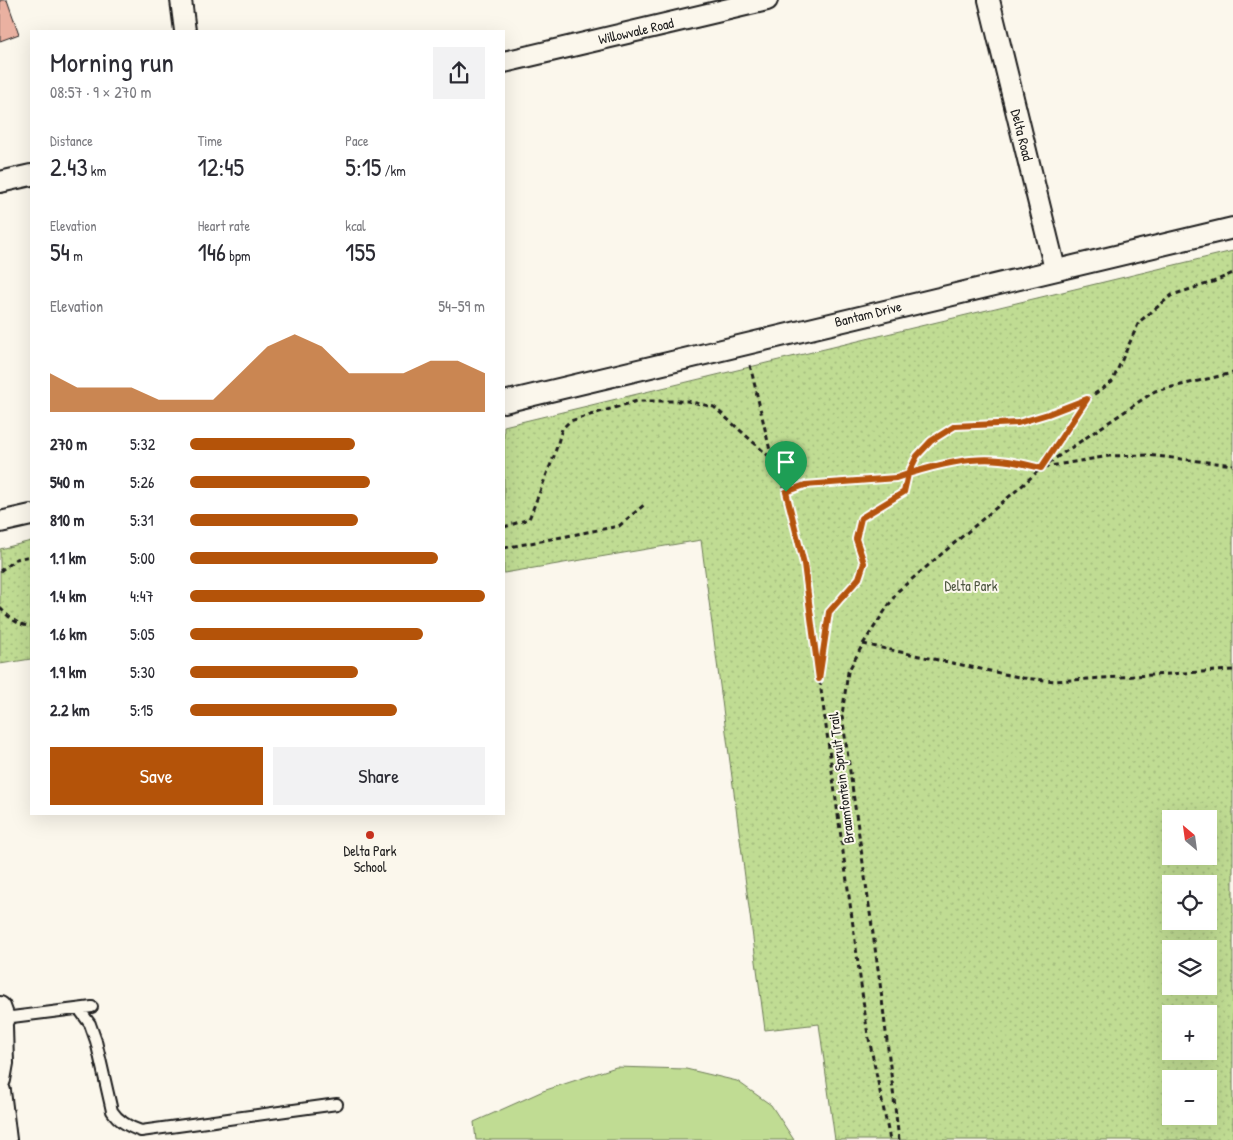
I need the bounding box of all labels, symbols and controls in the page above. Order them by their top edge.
street label: Willowvale Road [596,13,676,48]
text: Morning run [50,43,174,81]
button: share [433,47,485,99]
text: 08:57 · 9 × 270 m [50,81,151,103]
street label: Delta Road [1007,107,1038,163]
text: Distance [50,131,93,150]
text: Time [198,131,222,150]
text: Pace [345,131,369,150]
text: 2.43 [50,150,88,184]
text: 12:45 [198,150,244,184]
text: 5:15 [345,150,381,184]
text: km [88,161,106,180]
text: /km [381,161,406,180]
text: Elevation [50,216,97,235]
text: Heart rate [198,216,250,235]
text: kcal [345,216,366,235]
text: 54 [50,235,70,269]
text: 146 [198,235,226,269]
text: 155 [345,235,376,269]
text: m [70,246,83,265]
text: bpm [226,246,251,265]
text: Elevation [50,295,103,317]
text: 54–59 m [438,295,485,317]
street label: Bantam Drive [832,296,904,331]
text: 270 m [50,433,87,455]
text: 5:32 [130,433,155,455]
pin [765,441,807,492]
icon: arrive [772,448,800,476]
text: 540 m [50,471,85,493]
text: 5:26 [130,471,154,493]
text: 810 m [50,509,84,531]
text: 5:31 [130,509,153,531]
text: 1.1 km [50,547,86,569]
text: 5:00 [130,547,155,569]
park label: Delta Park [945,576,998,595]
text: 1.4 km [50,585,86,607]
text: 4:47 [130,585,154,607]
text: 1.6 km [50,623,87,645]
text: 5:05 [130,623,154,645]
text: 1.9 km [50,661,86,683]
text: 5:30 [130,661,155,683]
text: 2.2 km [50,699,90,721]
text: 5:15 [130,699,153,721]
street label: Braamfontein Spruit Trail [823,711,859,845]
button: Save [50,747,263,805]
button: Share [273,747,485,805]
north arrow [1162,810,1218,865]
map controls [1162,810,1217,1125]
marker: Delta Park School [364,829,376,841]
place label: Delta Park School [344,841,397,876]
button: locate [1162,875,1217,930]
button: layers [1162,940,1217,995]
button: + [1162,1005,1217,1060]
button: − [1162,1070,1217,1125]

